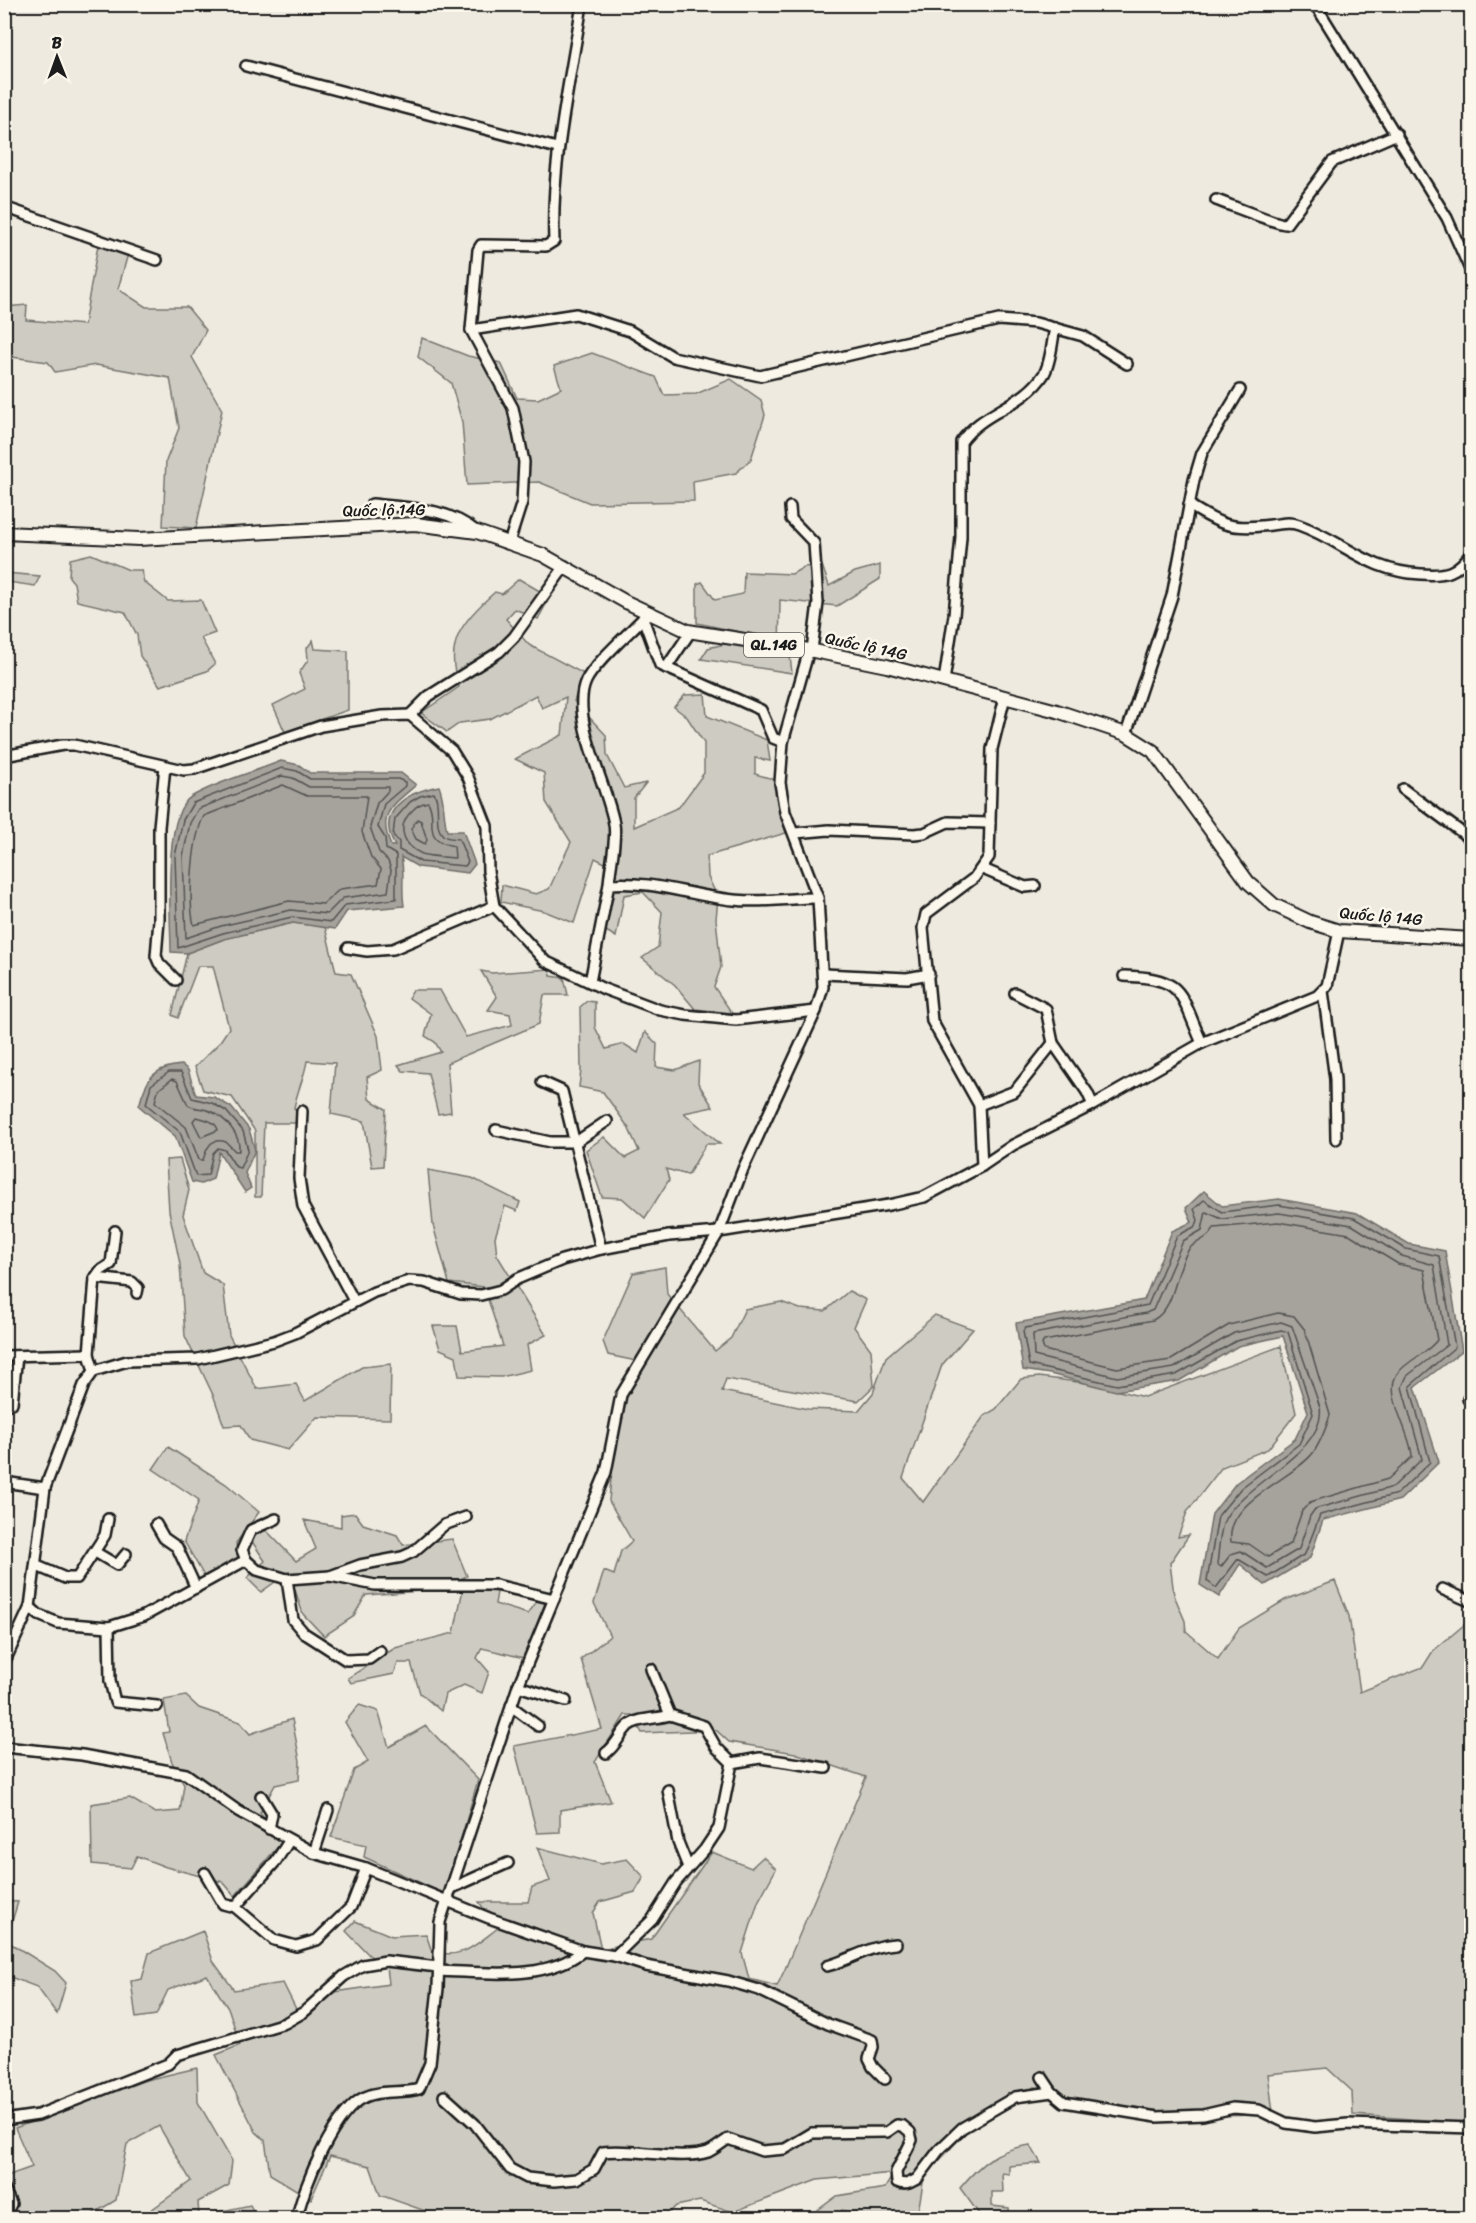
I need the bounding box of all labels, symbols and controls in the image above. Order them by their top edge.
north arrow [27,27,87,87]
text: B [51,28,63,57]
street label: Quốc lộ 14G [342,495,426,525]
street label: Quốc lộ 14G [822,623,910,669]
road number: QL.14G [744,633,804,657]
street label: Quốc lộ 14G [1338,898,1424,934]

